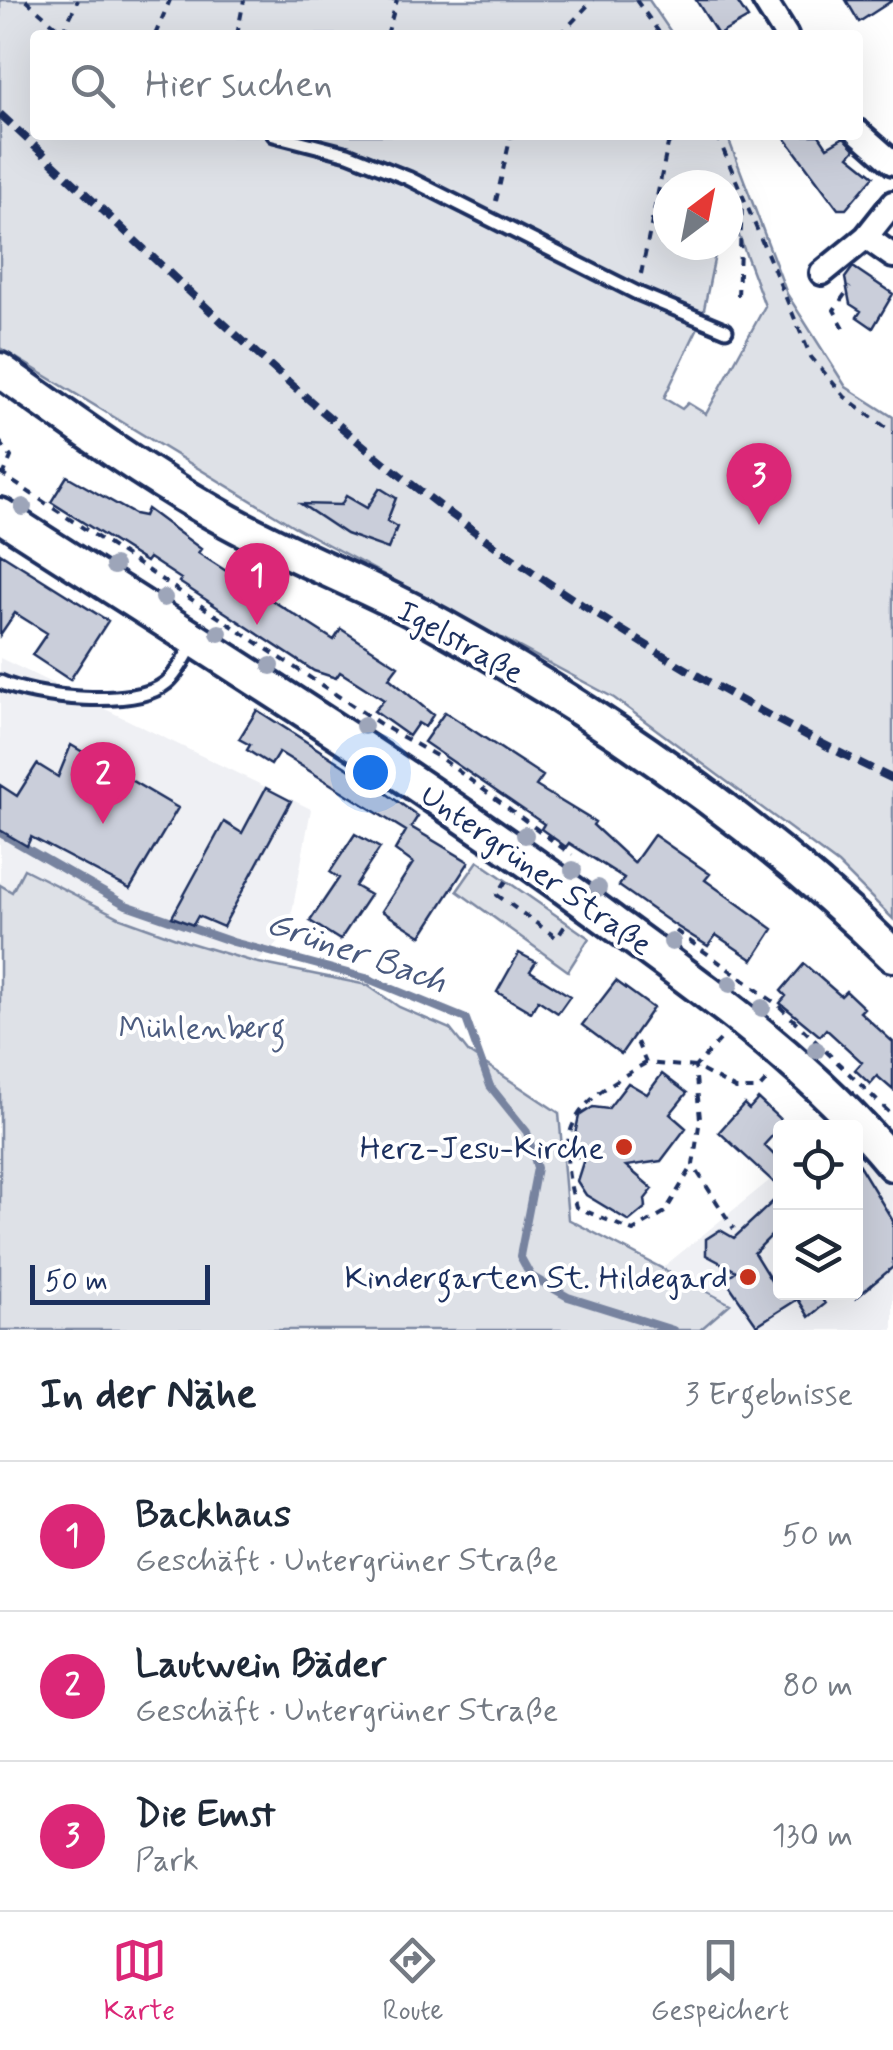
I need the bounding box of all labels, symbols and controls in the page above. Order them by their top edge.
search box [30,30,863,140]
icon: search [65,58,120,113]
text: Hier suchen [145,61,333,110]
north arrow [653,170,743,260]
pin: 3 [726,442,792,525]
pin: 1 [224,542,290,625]
street label: Igelstraße [389,591,531,695]
pin: 2 [70,742,136,824]
your location [345,747,396,798]
street label: Untergrüner Straße [412,775,660,966]
water label: Grüner Bach [260,901,452,1005]
park label: Mühlenberg [118,1008,286,1053]
map controls [773,1120,863,1300]
button: locate [773,1120,863,1210]
place label: Herz-Jesu-Kirche [360,1128,604,1170]
marker: Herz-Jesu-Kirche [613,1136,635,1158]
button: layers [773,1210,863,1300]
place label: Kindergarten St. Hildegard [344,1258,728,1303]
scale bar [30,1260,210,1304]
text: 50 m [45,1264,108,1301]
marker: Kindergarten St. Hildegard [737,1266,759,1288]
text: In der Nähe [40,1368,257,1423]
text: 3 Ergebnisse [685,1374,853,1416]
text: Backhaus [135,1491,291,1540]
text: 1 [65,1515,80,1557]
text: 50 m [781,1515,853,1557]
text: Geschäft · Untergrüner Straße [135,1540,558,1582]
text: Lautwein Bäder [135,1641,386,1690]
text: 2 [65,1665,80,1707]
text: 80 m [783,1665,853,1707]
text: Geschäft · Untergrüner Straße [135,1690,558,1732]
text: Die Emst [135,1791,276,1840]
text: 3 [65,1815,80,1857]
text: 130 m [772,1815,853,1857]
text: Park [135,1840,199,1882]
tab: Karte [104,1933,175,2030]
tab: Route [382,1933,443,2030]
tab: Gespeichert [651,1933,789,2030]

